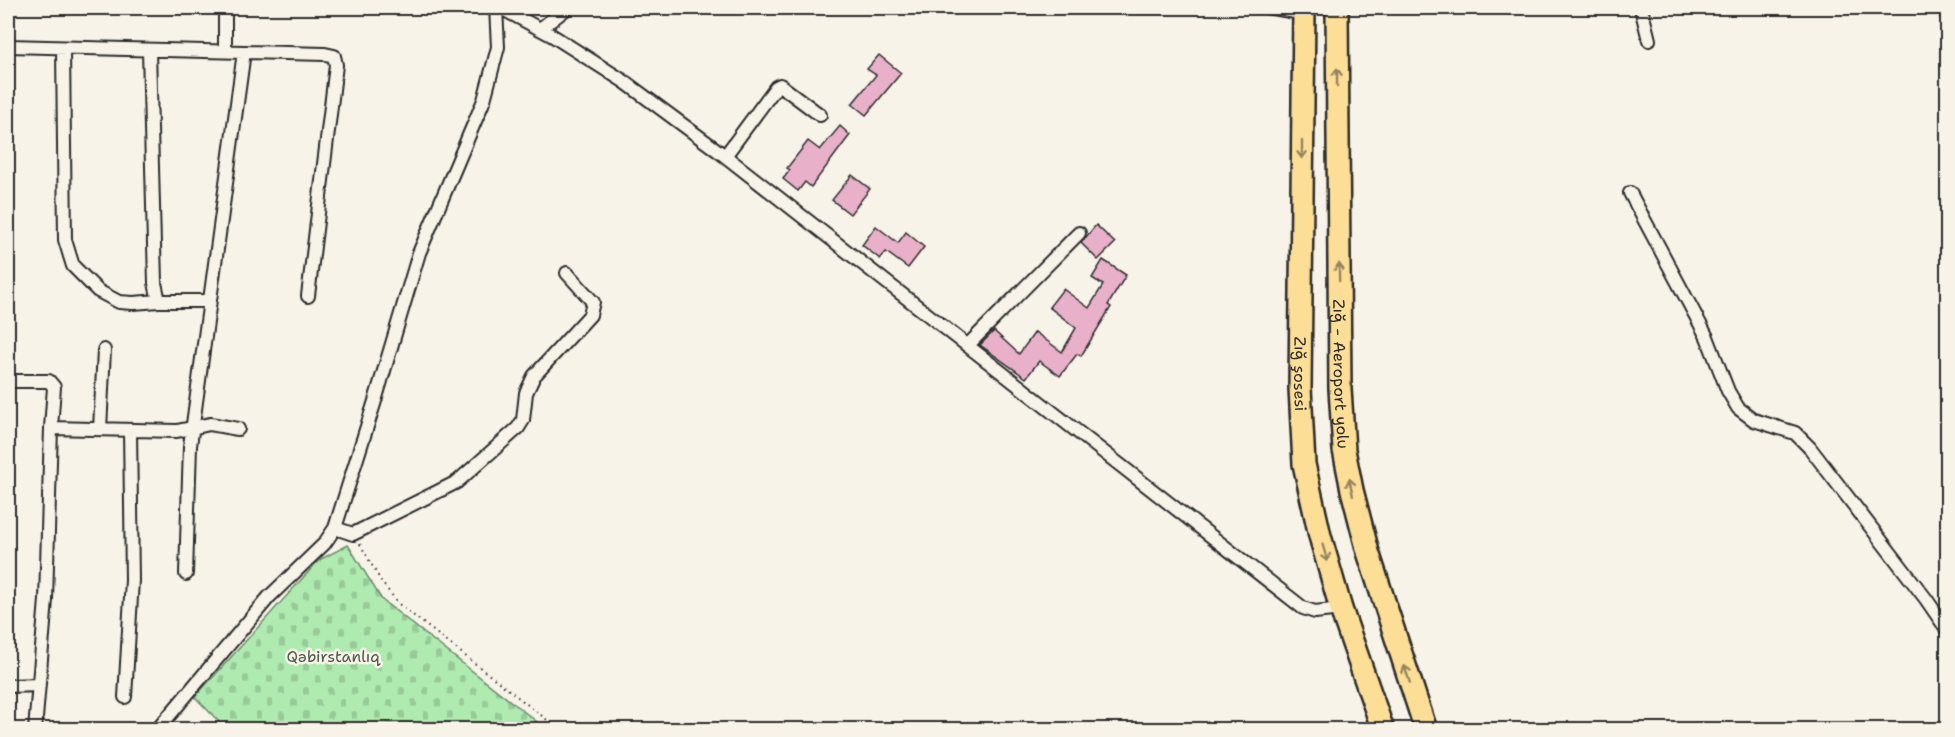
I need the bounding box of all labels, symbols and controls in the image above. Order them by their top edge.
one-way arrow [1331,68,1343,88]
one-way arrow [1296,139,1308,159]
one-way arrow [1333,263,1345,283]
street label: Zığ - Aeroport yolu [1329,299,1354,449]
street label: Zığ şosesi [1289,336,1312,412]
one-way arrow [1345,478,1357,497]
one-way arrow [1320,543,1331,562]
park label: Qəbirstanlıq [286,646,381,667]
one-way arrow [1400,665,1411,684]

